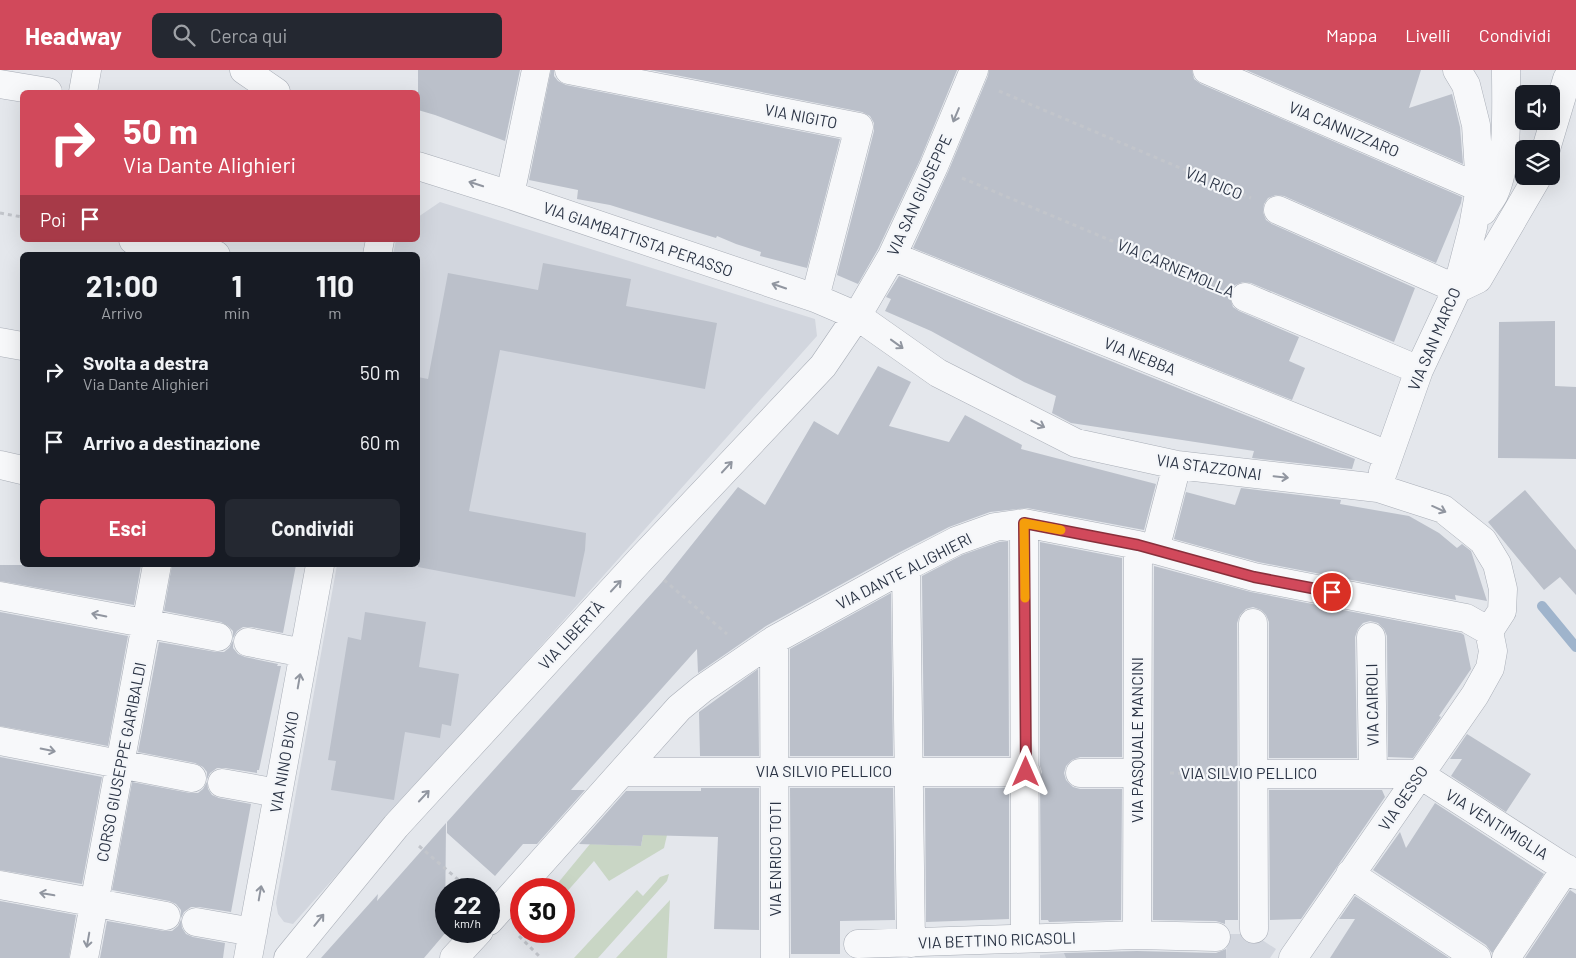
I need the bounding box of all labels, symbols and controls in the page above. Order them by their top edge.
search box [152,13,502,58]
text: Headway [25,21,122,50]
icon: search [170,21,198,49]
text: Cerca qui [210,24,287,47]
text: Mappa [1326,24,1377,46]
text: Livelli [1405,24,1451,46]
text: Condividi [1479,24,1551,46]
map controls [1515,85,1560,185]
button: sound [1515,85,1560,130]
street label: VIA CANNIZZARO [1286,97,1402,160]
street label: VIA NIGITO [763,99,839,132]
one-way arrow [950,107,960,122]
text: 50 m [123,109,198,151]
icon: right [40,110,105,175]
street label: VIA SAN GIUSEPPE [882,131,955,258]
button: layers [1515,140,1560,185]
text: Via Dante Alighieri [123,151,296,177]
street label: VIA RICO [1183,162,1246,203]
one-way arrow [468,179,484,189]
street label: VIA GIAMBATTISTA PERASSO [541,197,736,280]
icon: arrive [76,205,104,233]
text: Poi [40,208,66,231]
street label: VIA CARNEMOLLA [1115,234,1238,301]
text: 21:00 [86,267,158,303]
text: 1 [232,267,242,303]
text: 110 [316,267,354,303]
one-way arrow [772,281,787,290]
street label: VIA SAN MARCO [1403,284,1464,393]
text: Arrivo [101,303,143,322]
text: min [224,303,250,322]
text: m [328,303,342,322]
street label: VIA NEBBA [1101,332,1179,379]
one-way arrow [890,339,904,349]
text: Svolta a destra [83,351,209,374]
icon: right [40,358,68,386]
text: 50 m [360,361,400,384]
text: Via Dante Alighieri [83,374,209,393]
one-way arrow [1030,420,1045,429]
icon: arrive [40,428,68,456]
text: Arrivo a destinazione [83,431,261,454]
text: 60 m [360,431,400,454]
street label: VIA STAZZONAI [1155,450,1263,483]
one-way arrow [721,461,733,474]
one-way arrow [1272,472,1288,482]
button: Esci [40,499,215,557]
button: Condividi [225,499,400,557]
one-way arrow [1431,504,1446,514]
street label: VIA DANTE ALIGHIERI [833,528,975,613]
pin [1311,571,1353,613]
icon: arrive [1318,578,1346,606]
one-way arrow [610,580,622,592]
street label: VIA LIBERTÀ [534,596,607,673]
one-way arrow [91,609,107,619]
street label: VIA PASQUALE MANCINI [1127,657,1146,823]
street label: CORSO GIUSEPPE GARIBALDI [92,660,149,863]
street label: VIA CAIROLI [1361,663,1382,747]
one-way arrow [294,674,304,690]
street label: VIA NINO BIXIO [265,709,302,814]
position arrow [999,745,1051,797]
one-way arrow [39,746,55,756]
street label: VIA SILVIO PELLICO [756,761,892,780]
street label: VIA GESSO [1374,761,1431,834]
street label: VIA SILVIO PELLICO [1181,763,1317,782]
street label: VIA VENTIMIGLIA [1442,784,1552,863]
one-way arrow [418,789,429,802]
street label: VIA ENRICO TOTI [765,801,784,917]
speed limit sign: 30 [510,878,575,943]
one-way arrow [256,885,265,901]
one-way arrow [40,888,56,898]
text: 22 [453,889,482,919]
one-way arrow [313,914,324,927]
text: km/h [454,916,481,930]
street label: VIA BETTINO RICASOLI [918,927,1076,952]
one-way arrow [82,931,92,947]

